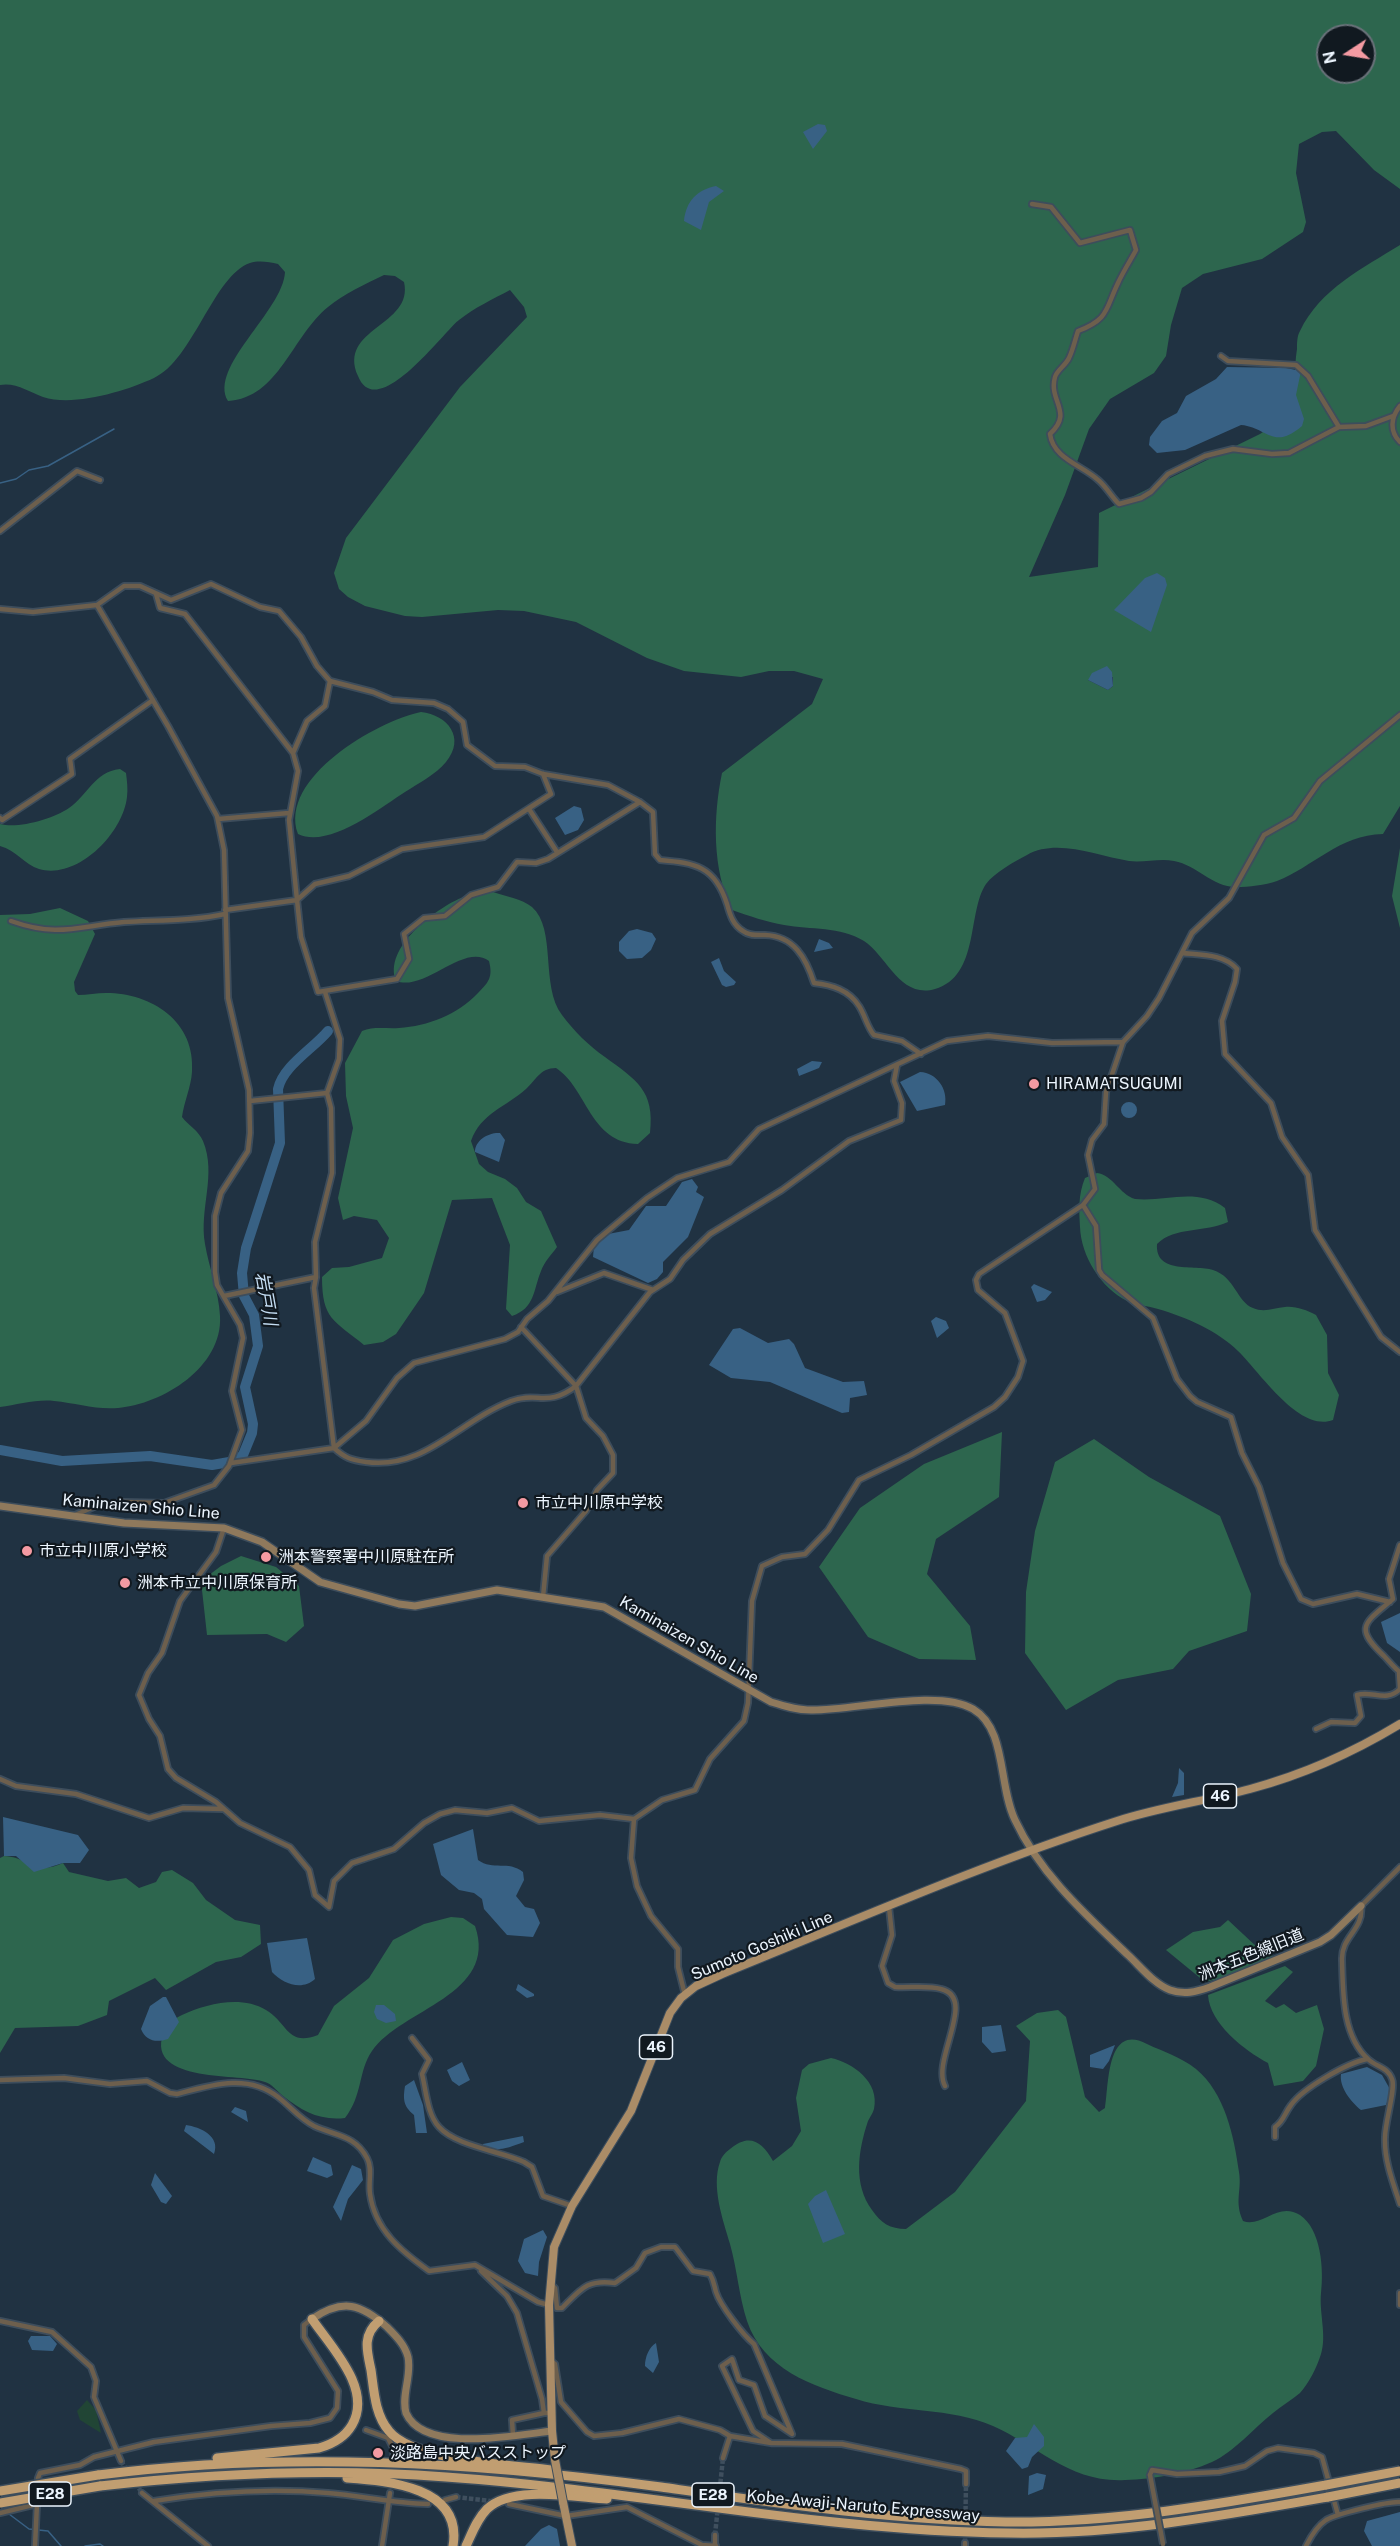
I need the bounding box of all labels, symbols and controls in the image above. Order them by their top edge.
north arrow [1316,24,1376,84]
text: N [1319,49,1340,66]
place label: HIRAMATSUGUMI [1046,1074,1182,1094]
marker: HIRAMATSUGUMI [1027,1077,1041,1091]
water label: 岩戸川 [251,1271,281,1327]
street label: Kaminaizen Shio Line [62,1491,220,1523]
place label: 市立中川原中学校 [535,1493,663,1513]
marker: 市立中川原中学校 [516,1496,530,1510]
place label: 市立中川原小学校 [39,1541,167,1561]
marker: 市立中川原小学校 [20,1544,34,1558]
place label: 洲本警察署中川原駐在所 [278,1547,454,1567]
marker: 洲本警察署中川原駐在所 [259,1550,273,1564]
place label: 洲本市立中川原保育所 [137,1573,297,1593]
marker: 洲本市立中川原保育所 [118,1576,132,1590]
street label: Kaminaizen Shio Line [616,1592,762,1688]
road number: 46 [1204,1784,1236,1808]
street label: Sumoto Goshiki Line [688,1907,836,1985]
street label: 洲本五色線旧道 [1195,1925,1307,1985]
road number: 46 [640,2035,672,2059]
place label: 淡路島中央バスストップ [390,2443,566,2463]
marker: 淡路島中央バスストップ [371,2446,385,2460]
road number: E28 [29,2482,71,2506]
road number: E28 [692,2483,734,2507]
street label: Kobe-Awaji-Naruto Expressway [746,2486,980,2526]

